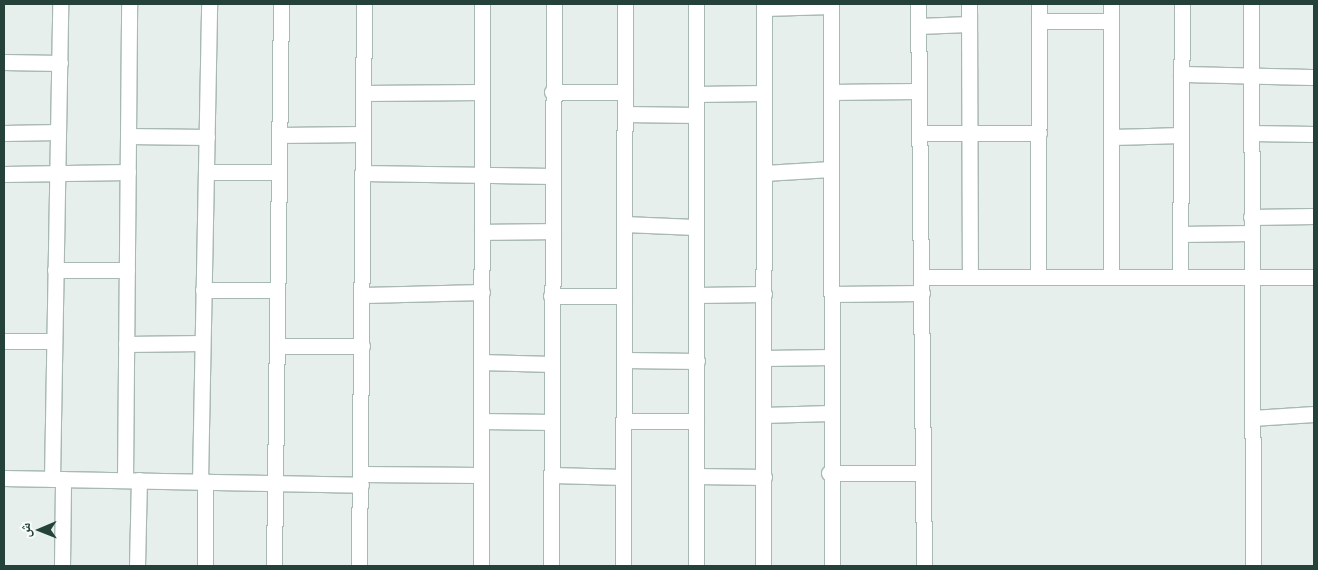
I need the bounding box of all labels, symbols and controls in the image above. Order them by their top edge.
north arrow [15,505,65,555]
text: ش [15,523,35,538]

